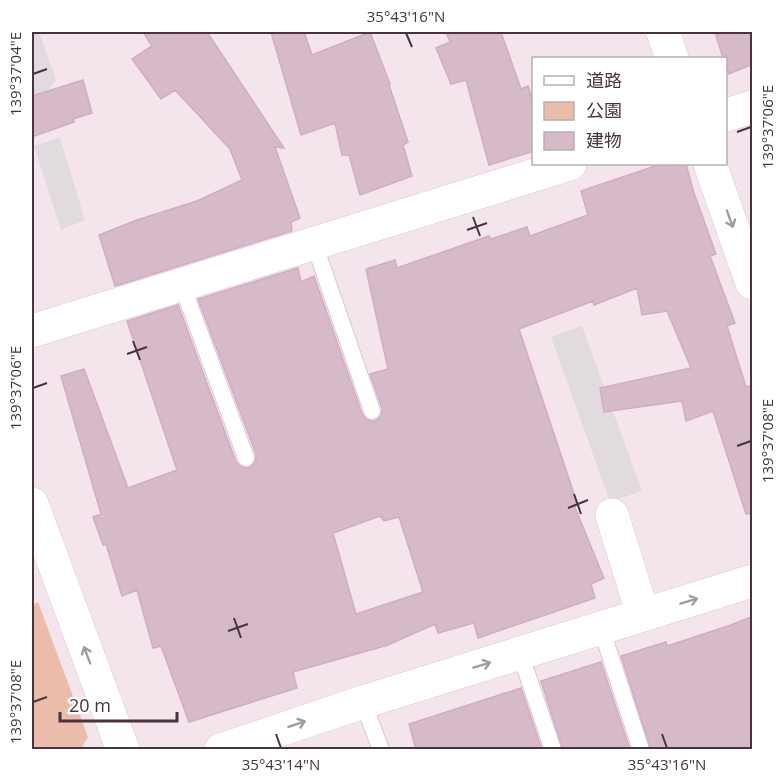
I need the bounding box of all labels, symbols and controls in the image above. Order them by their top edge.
text: 35°43'16"N [367,6,445,26]
text: 139°37'04"E [5,32,25,116]
legend [532,57,727,165]
text: 道路 [586,68,622,92]
text: 139°37'06"E [757,85,777,169]
text: 公園 [586,98,622,122]
text: 建物 [586,128,622,152]
one-way arrow [725,209,736,228]
text: 139°37'06"E [5,346,25,430]
text: 139°37'08"E [757,399,777,483]
one-way arrow [679,595,698,606]
one-way arrow [81,647,92,665]
one-way arrow [473,658,492,669]
text: 139°37'08"E [5,660,25,744]
scale bar [60,685,177,723]
text: 20 m [69,693,111,717]
one-way arrow [287,718,306,729]
text: 35°43'14"N [242,754,320,774]
text: 35°43'16"N [628,754,706,774]

